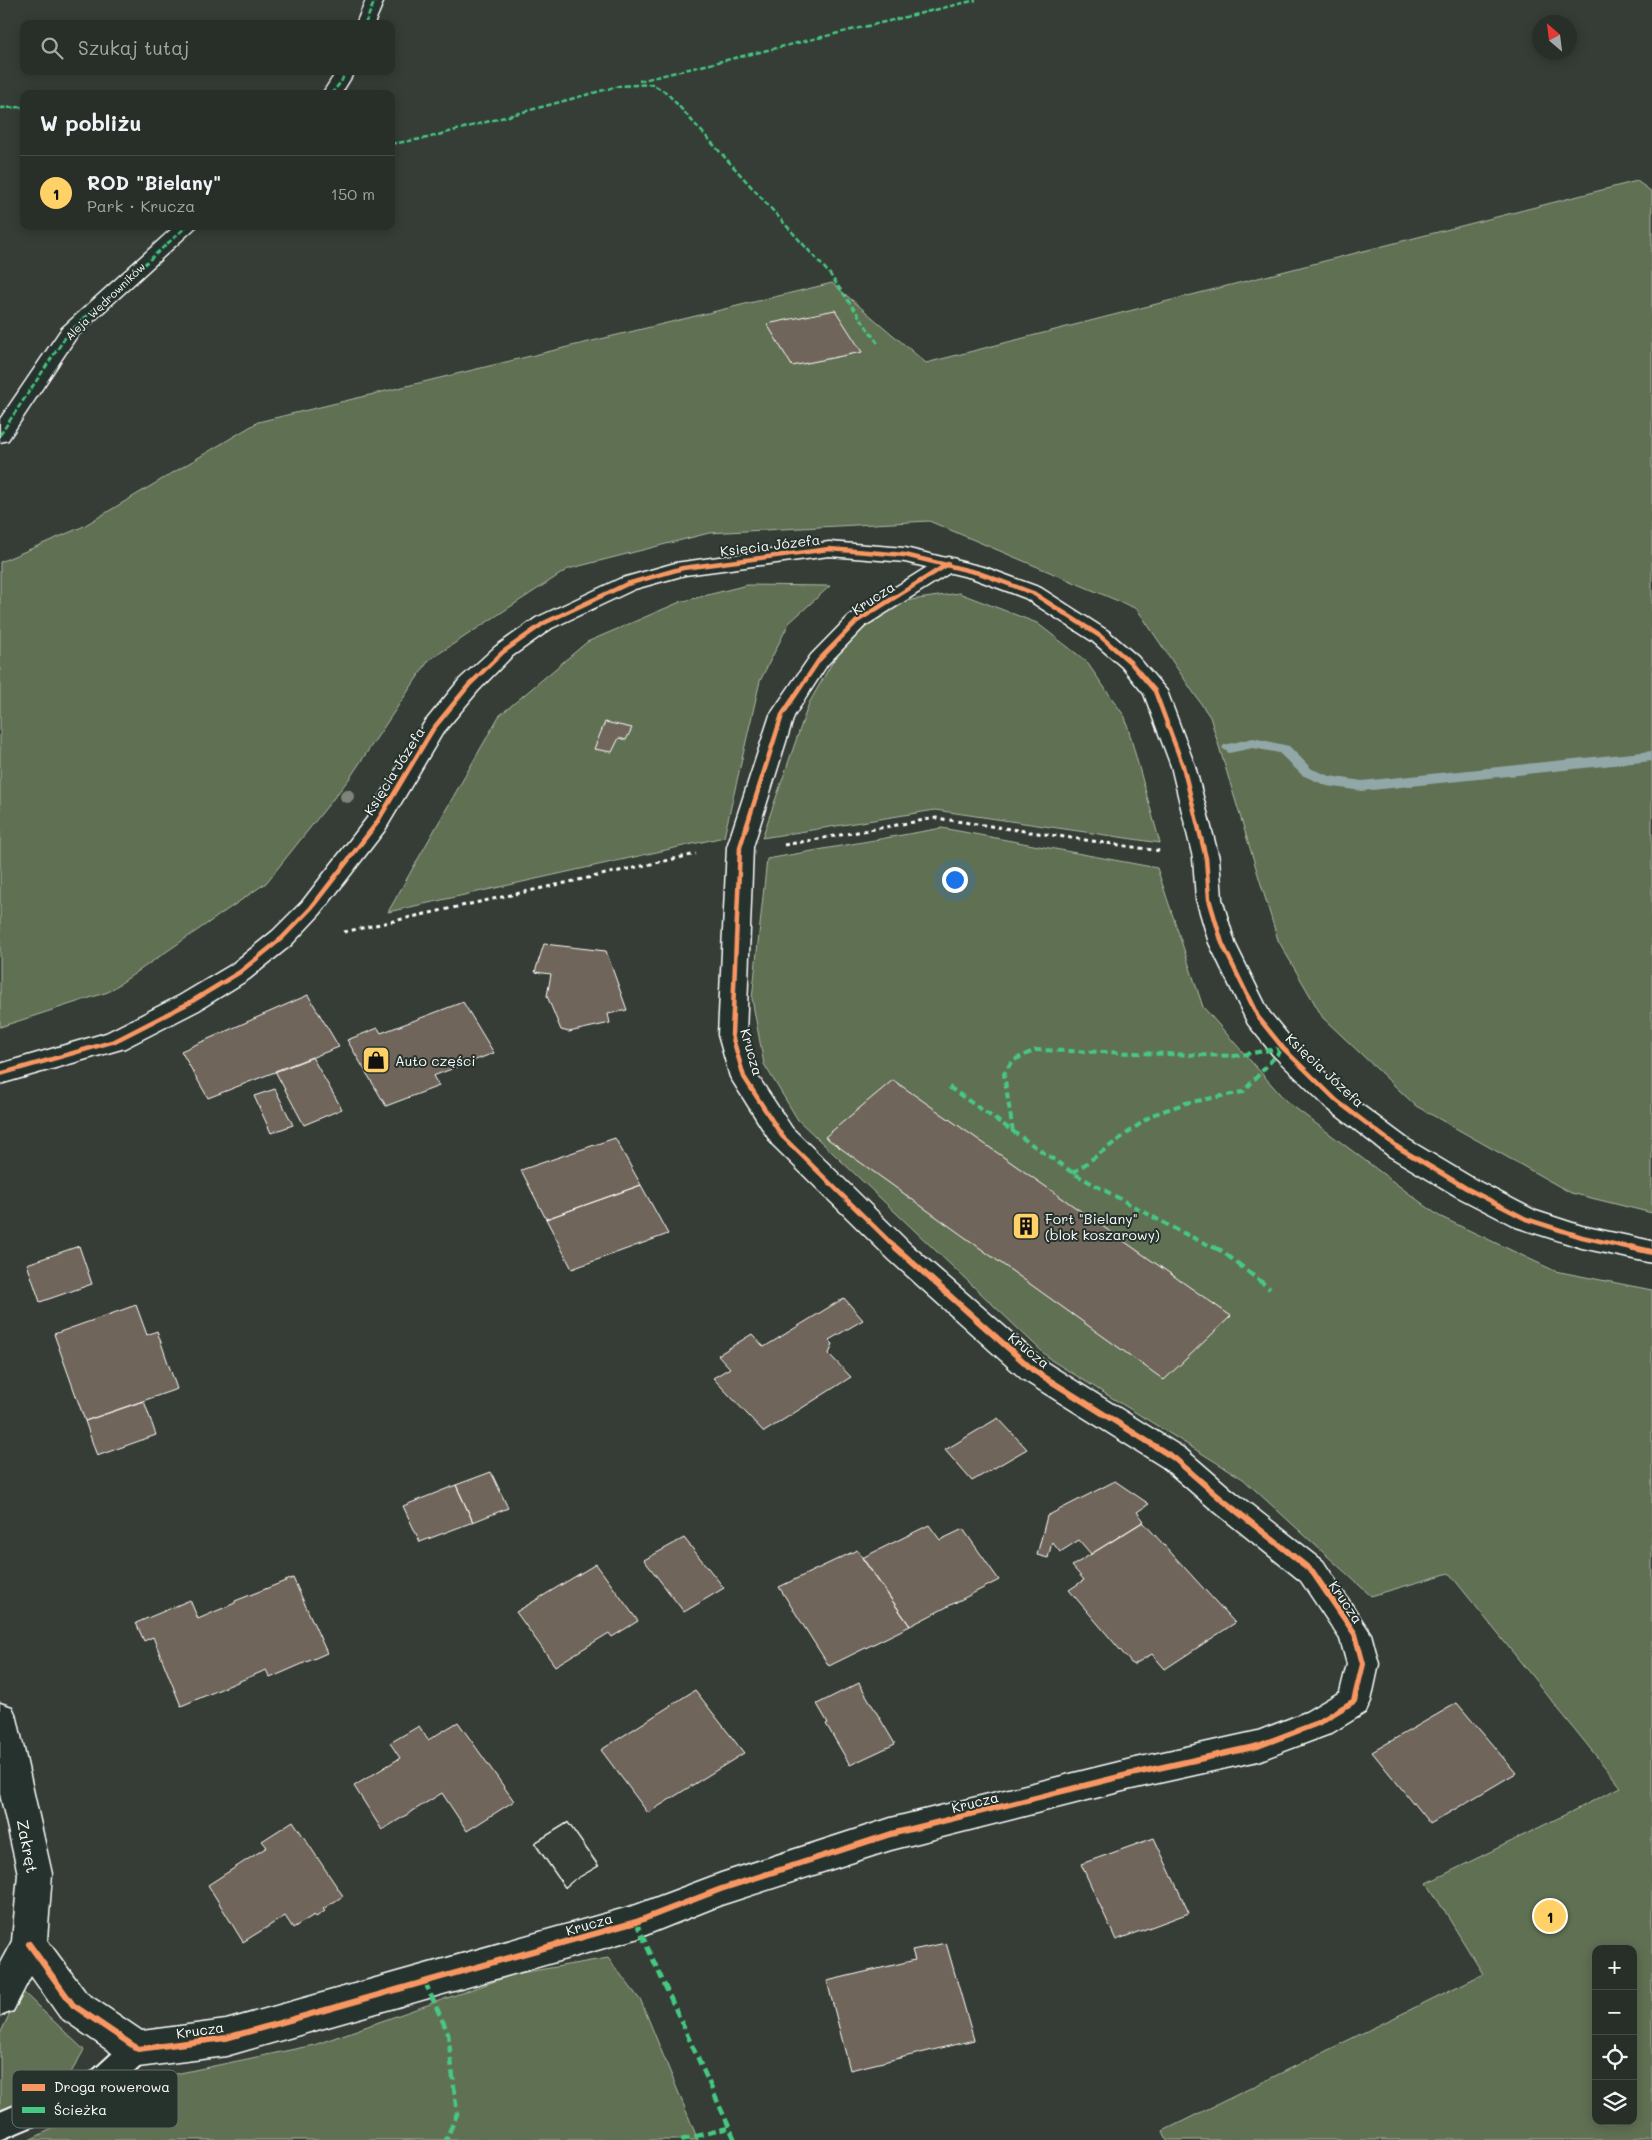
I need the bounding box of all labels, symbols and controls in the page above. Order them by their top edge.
north arrow [1532,15,1577,60]
search box [20,20,395,75]
icon: search [38,34,66,62]
text: Szukaj tutaj [78,35,189,60]
text: W pobliżu [40,109,141,136]
text: ROD "Bielany" [87,170,221,195]
text: 1 [52,183,60,204]
text: 150 m [331,183,375,204]
text: Park · Krucza [87,195,195,216]
street label: Aleja Wędrowników [62,259,148,343]
street label: Księcia Józefa [719,529,821,561]
street label: Krucza [848,577,898,619]
street label: Księcia Józefa [359,723,429,819]
your location [942,867,968,893]
street label: Krucza [736,1026,768,1078]
street label: Księcia Józefa [1282,1029,1368,1111]
shop icon: Auto części [361,1045,391,1075]
place label: Auto części [395,1051,476,1070]
place label: Fort "Bielany" (blok koszarowy) [1045,1209,1160,1244]
building icon: Fort "Bielany" (blok koszarowy) [1011,1211,1041,1241]
street label: Krucza [1004,1328,1054,1372]
street label: Krucza [1325,1577,1367,1627]
street label: Krucza [949,1787,1001,1817]
street label: Zakręt [13,1817,43,1875]
pin: 1 [1534,1897,1566,1935]
street label: Krucza [563,1908,615,1940]
map controls [1592,1945,1637,2125]
button: + [1592,1945,1637,1990]
button: − [1592,1990,1637,2035]
street label: Krucza [175,2017,225,2043]
button: locate [1592,2035,1637,2080]
legend [12,2070,178,2128]
text: Droga rowerowa [54,2077,170,2096]
button: layers [1592,2080,1637,2125]
text: Ścieżka [54,2100,107,2119]

